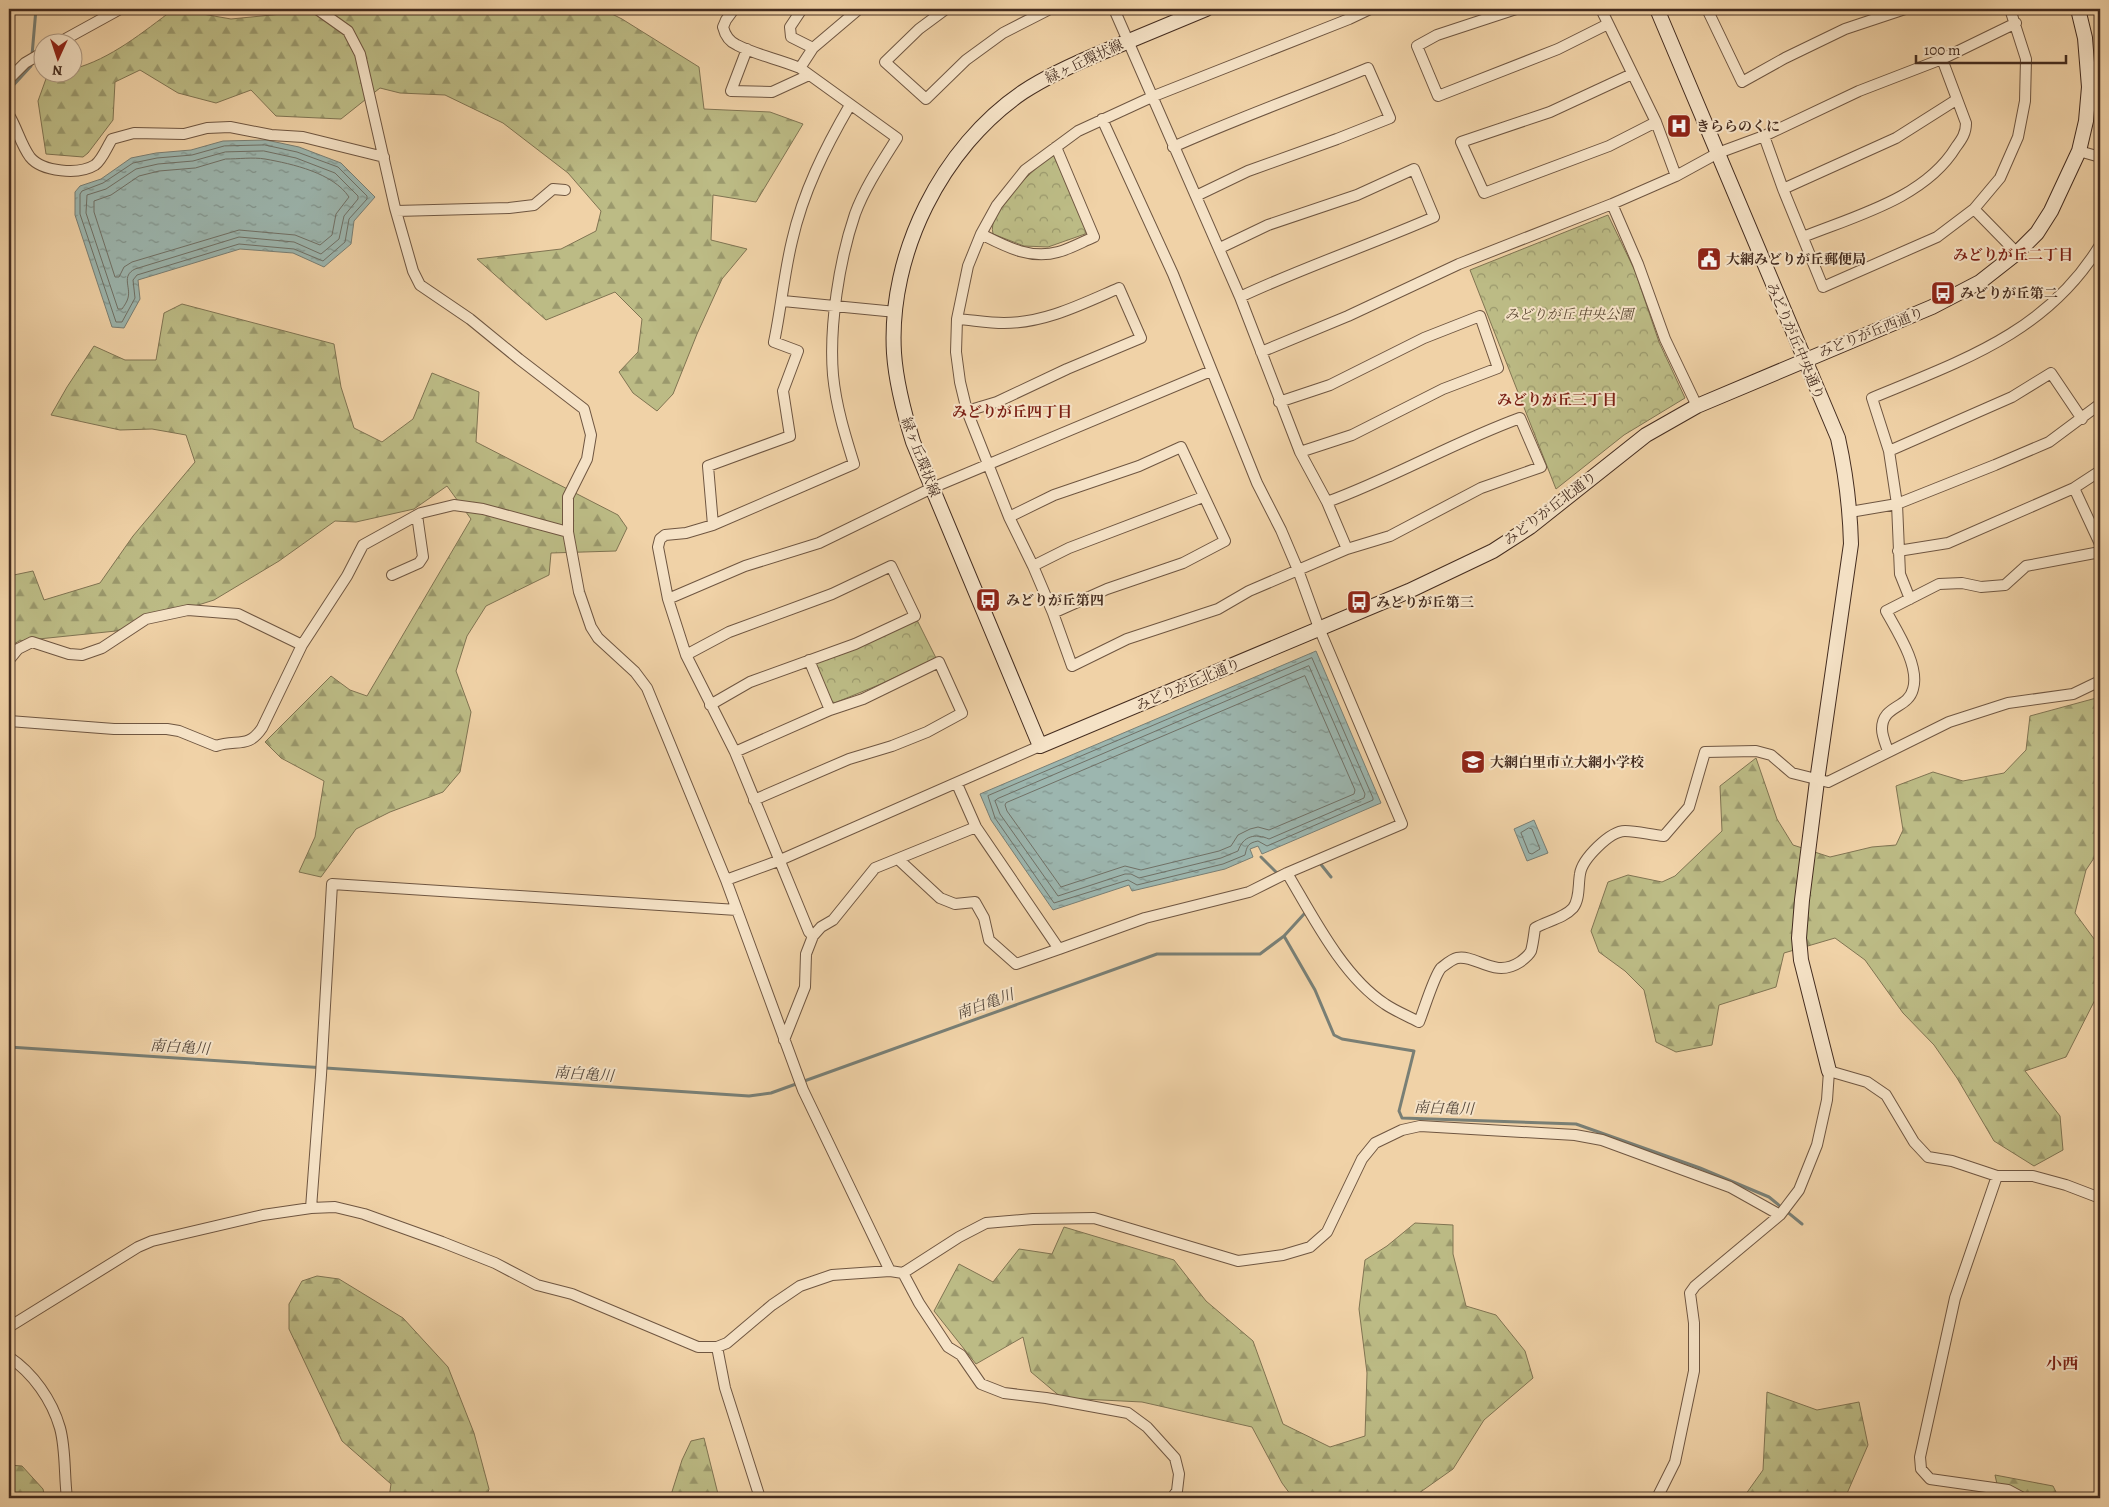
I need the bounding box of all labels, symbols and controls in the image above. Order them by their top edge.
north arrow [32,32,82,82]
scale bar [1916,32,2066,64]
street label: 緑ヶ丘環状線 [1042,35,1126,88]
text: 100 m [1924,40,1961,60]
text: N [52,61,63,80]
hospital icon: きららのくに [1666,113,1692,139]
place label: きららのくに [1696,117,1780,136]
district label: みどりが丘二丁目 [1953,245,2073,265]
public building icon: 大網みどりが丘郵便局 [1696,246,1722,272]
place label: 大網みどりが丘郵便局 [1726,250,1866,269]
street label: みどりが丘中央通り [1762,279,1829,403]
bus stop icon: みどりが丘第二 [1930,280,1956,306]
place label: みどりが丘第二 [1960,284,2058,303]
street label: みどりが丘西通り [1816,303,1927,362]
park label: みどりが丘 中央公園 [1505,305,1635,324]
district label: みどりが丘三丁目 [1497,390,1617,410]
district label: みどりが丘四丁目 [952,402,1072,422]
street label: 緑ヶ丘環状線 [897,415,944,500]
street label: みどりが丘北通り [1500,467,1601,550]
bus stop icon: みどりが丘第四 [975,587,1001,613]
bus stop icon: みどりが丘第三 [1346,589,1372,615]
place label: みどりが丘第四 [1006,591,1104,610]
place label: みどりが丘第三 [1376,593,1474,612]
street label: みどりが丘北通り [1133,654,1243,715]
school or university icon: 大網白里市立大網小学校 [1460,749,1486,775]
place label: 大網白里市立大網小学校 [1490,753,1644,772]
water label: 南白亀川 [953,984,1018,1024]
water label: 南白亀川 [149,1035,213,1059]
water label: 南白亀川 [553,1062,617,1086]
water label: 南白亀川 [1414,1097,1476,1119]
district label: 小西 [2046,1353,2078,1375]

